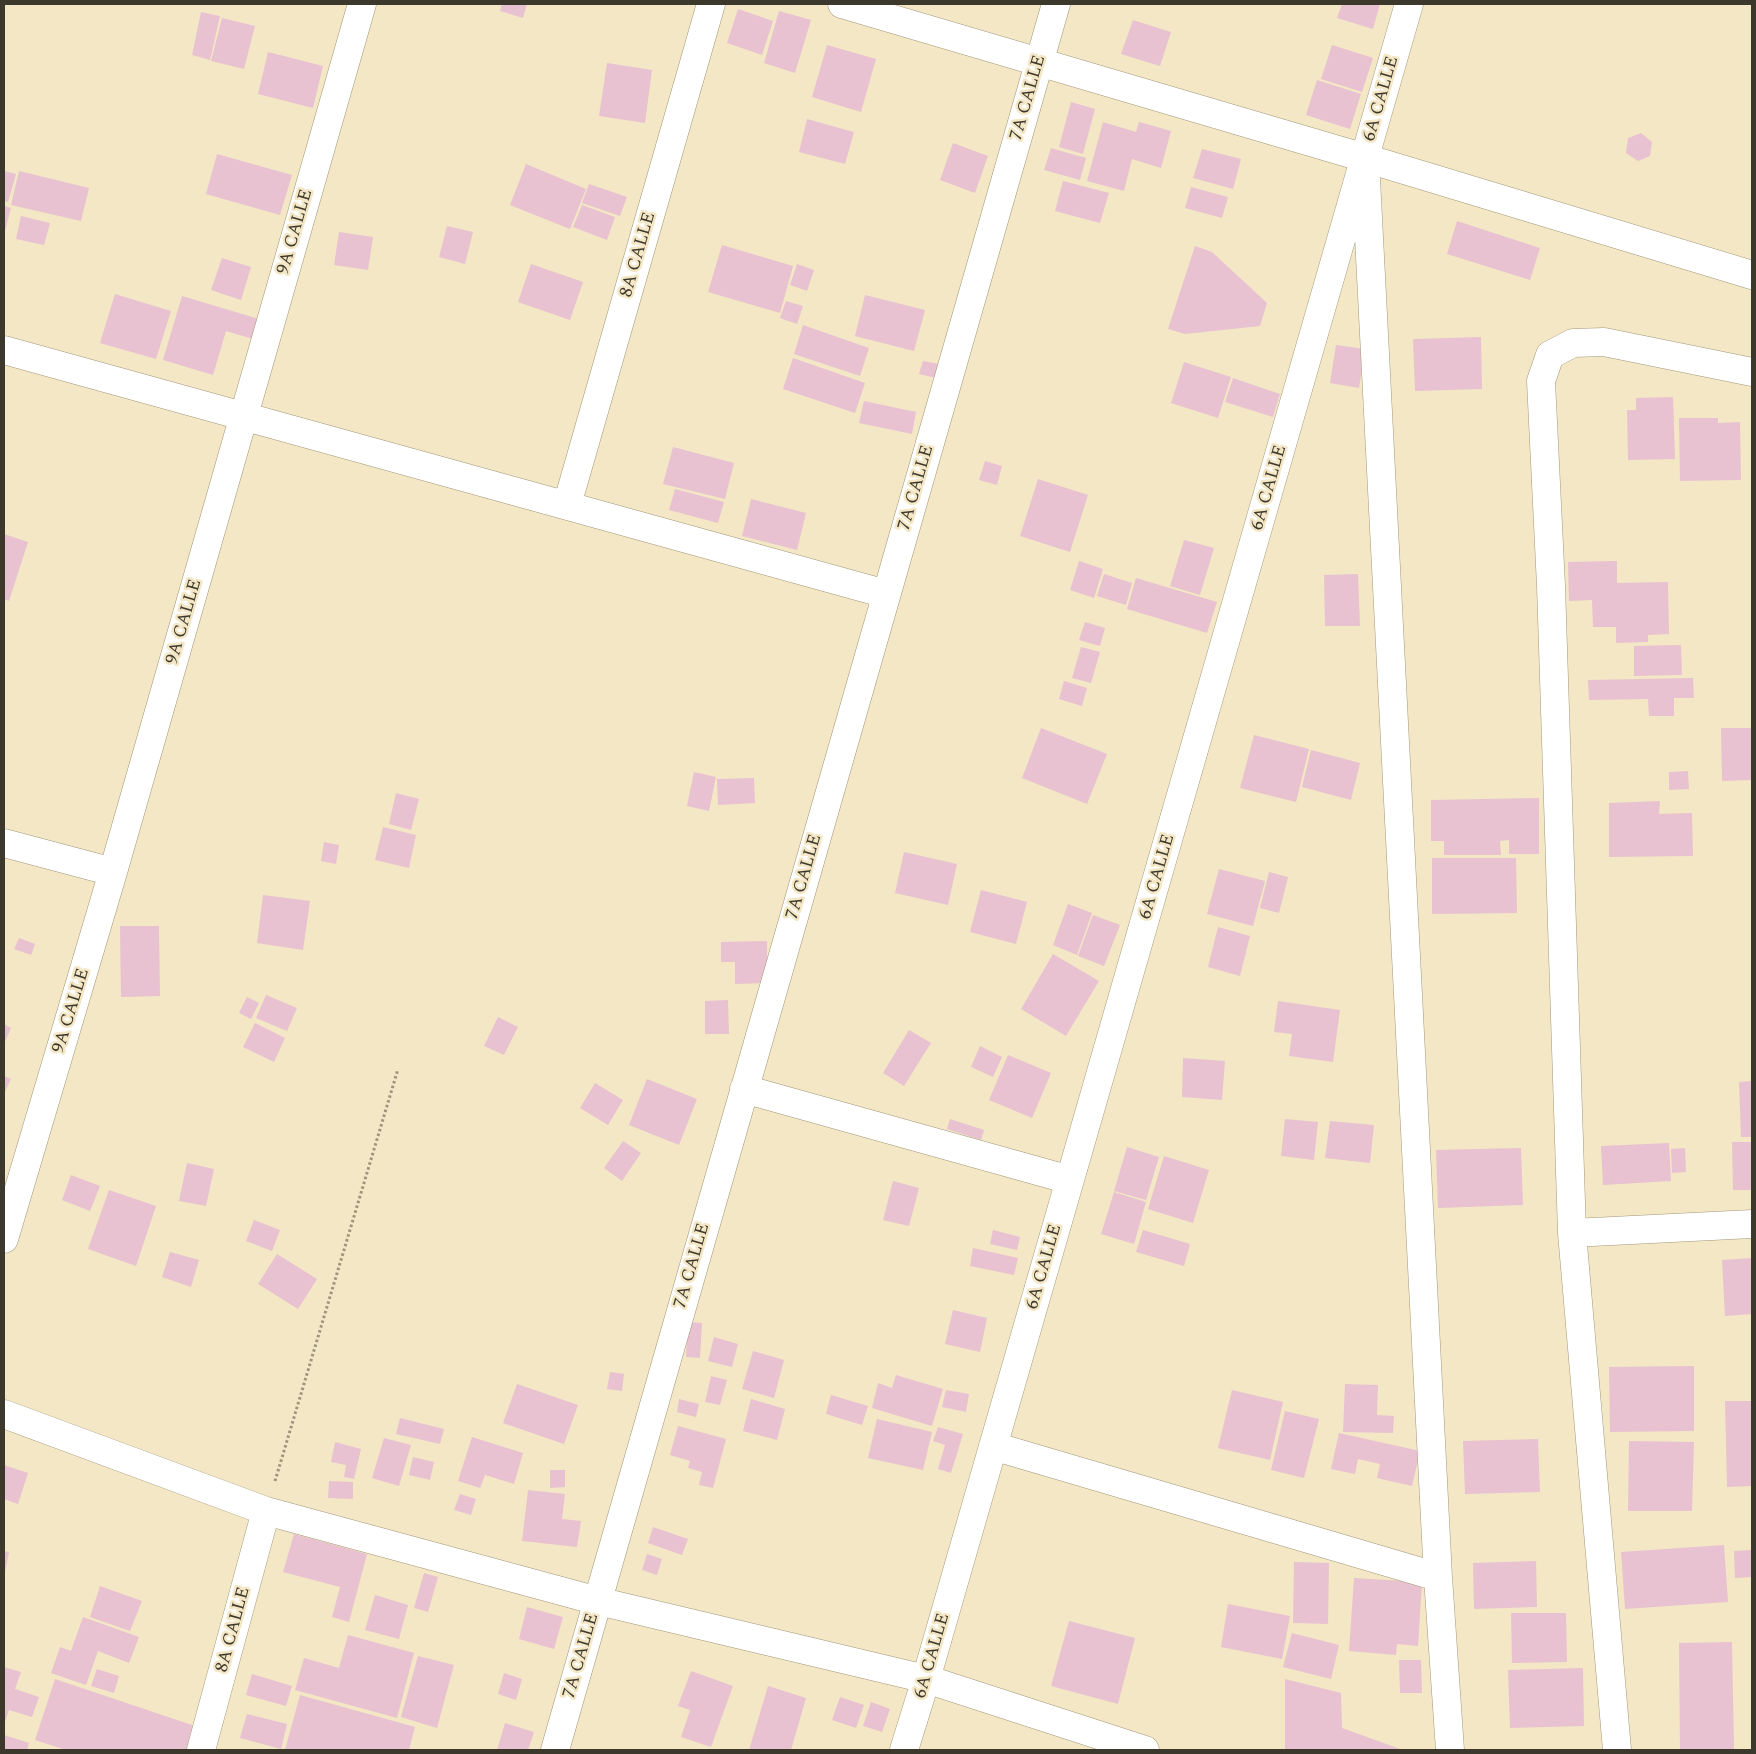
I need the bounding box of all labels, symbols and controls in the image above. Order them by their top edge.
street label: 7A CALLE [1007,53,1051,143]
street label: 6A CALLE [1360,54,1404,144]
street label: 9A CALLE [274,187,318,277]
street label: 8A CALLE [617,210,661,300]
street label: 7A CALLE [895,443,939,533]
street label: 6A CALLE [1248,443,1292,533]
street label: 9A CALLE [163,577,207,667]
street label: 7A CALLE [783,832,827,922]
street label: 6A CALLE [1136,832,1180,922]
street label: 9A CALLE [49,966,95,1056]
street label: 7A CALLE [671,1221,715,1311]
street label: 6A CALLE [1023,1222,1067,1312]
street label: 8A CALLE [212,1585,256,1675]
street label: 7A CALLE [560,1611,604,1701]
street label: 6A CALLE [911,1611,955,1701]

